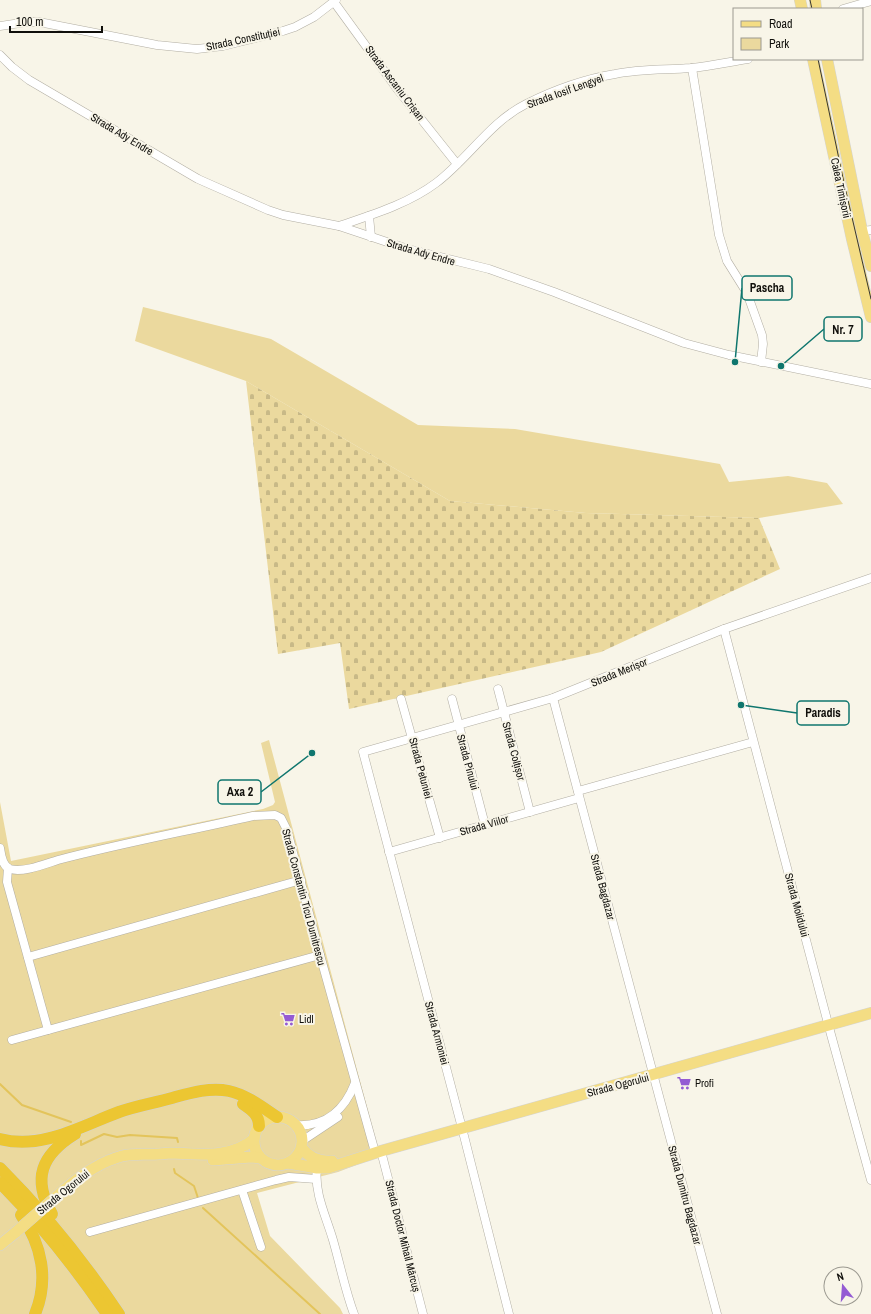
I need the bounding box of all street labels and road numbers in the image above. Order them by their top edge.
street label: Strada Constituției [205,24,281,54]
street label: Strada Ascaniu Crișan [362,43,428,123]
street label: Strada Iosif Lengyel [525,71,605,111]
street label: Strada Ady Endre [88,110,156,158]
street label: Calea Timișorii [828,157,854,219]
street label: Strada Ady Endre [385,236,457,268]
street label: Strada Merișor [589,654,649,690]
street label: Strada Colțișor [499,720,529,782]
street label: Strada Pinului [454,733,482,791]
street label: Strada Petuniei [406,736,436,800]
street label: Strada Viilor [458,811,510,839]
street label: Strada Constantin Ticu Dumitrescu [279,827,329,967]
street label: Strada Bagdazar [587,852,619,922]
street label: Strada Molidului [782,871,812,939]
street label: Strada Armoniei [422,1000,452,1066]
street label: Strada Ogorului [585,1070,651,1100]
street label: Strada Dumitru Bagdazar [665,1144,705,1246]
street label: Strada Ogorului [34,1167,92,1217]
street label: Strada Doctor Mihail Mărcuș [382,1179,424,1294]

